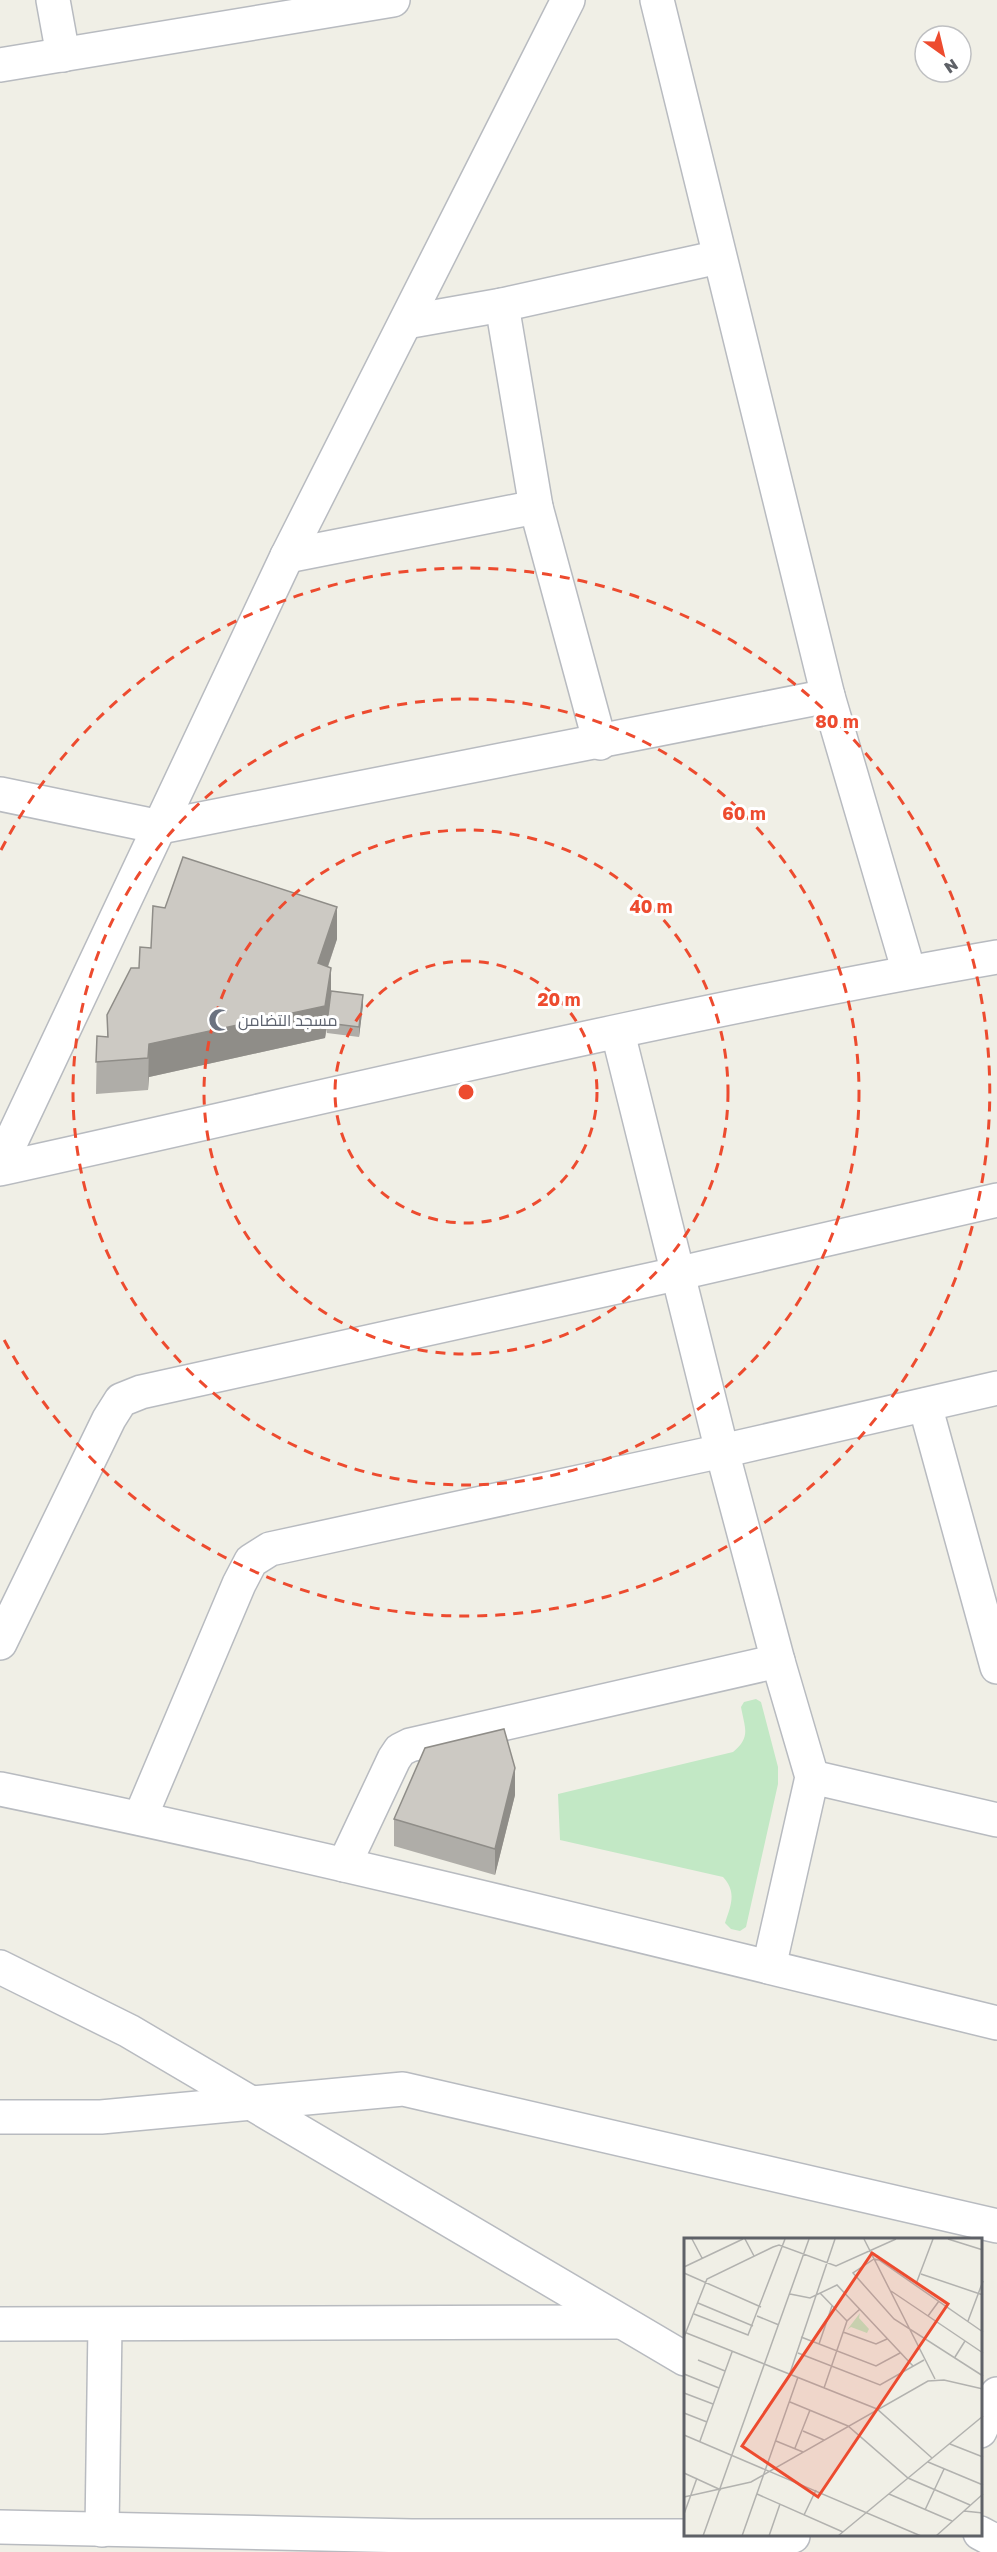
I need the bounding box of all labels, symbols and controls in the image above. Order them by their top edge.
north arrow [913,24,973,84]
text: N [941,55,962,78]
text: 80 m [815,710,859,732]
text: 60 m [722,802,766,824]
text: 40 m [629,895,673,917]
text: 20 m [538,988,580,1010]
mosque icon: مسجد التضامن [207,1007,233,1033]
place label: مسجد التضامن [238,1010,337,1031]
centre of rings [456,1082,476,1102]
inset map [684,2238,982,2537]

